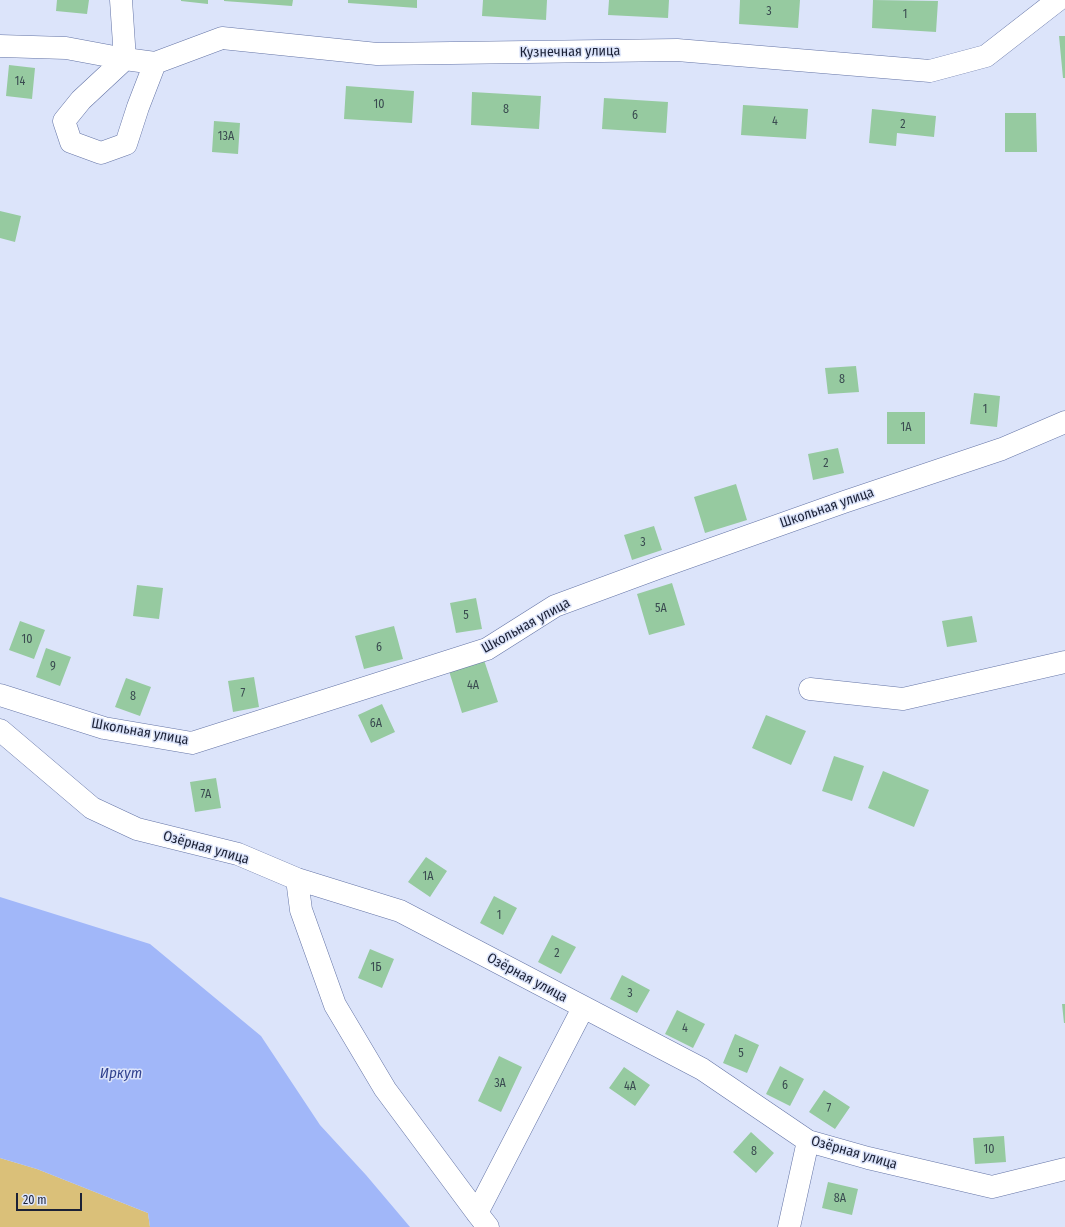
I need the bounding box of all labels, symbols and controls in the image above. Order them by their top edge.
house number: 3 [766,5,772,19]
house number: 1 [903,8,907,22]
street label: Кузнечная улица [520,43,620,61]
house number: 14 [15,75,25,89]
house number: 10 [374,98,384,112]
house number: 8 [503,103,509,117]
house number: 6 [632,109,638,123]
house number: 4 [772,115,778,129]
house number: 2 [900,118,906,132]
house number: 13А [218,130,234,144]
house number: 8 [839,373,845,387]
house number: 1 [983,403,987,417]
house number: 1А [901,421,911,435]
house number: 2 [823,457,829,471]
street label: Школьная улица [778,484,876,532]
house number: 3 [640,536,646,550]
street label: Школьная улица [479,595,573,657]
house number: 5А [655,602,667,616]
house number: 5 [463,609,469,623]
house number: 10 [22,633,32,647]
house number: 6 [376,641,382,655]
house number: 9 [50,660,56,674]
house number: 4А [467,679,479,693]
house number: 7 [241,687,245,701]
house number: 8 [130,690,136,704]
street label: Школьная улица [90,715,190,749]
house number: 6А [370,717,382,731]
house number: 7А [201,788,211,802]
street label: Озёрная улица [161,828,251,868]
house number: 1А [423,870,433,884]
house number: 1 [497,909,501,923]
house number: 2 [554,947,560,961]
street label: Озёрная улица [484,950,570,1006]
house number: 1Б [371,961,381,975]
house number: 3 [627,987,633,1001]
house number: 4 [682,1022,688,1036]
house number: 5 [738,1047,744,1061]
water label: Иркут [100,1065,142,1083]
house number: 3А [494,1077,506,1091]
house number: 6 [782,1079,788,1093]
house number: 4А [624,1080,636,1094]
house number: 7 [827,1102,831,1116]
street label: Озёрная улица [809,1133,899,1173]
house number: 10 [984,1143,994,1157]
house number: 8 [751,1145,757,1159]
scale bar [18,1185,84,1211]
house number: 8А [834,1192,846,1206]
text: 20 m [23,1193,47,1207]

